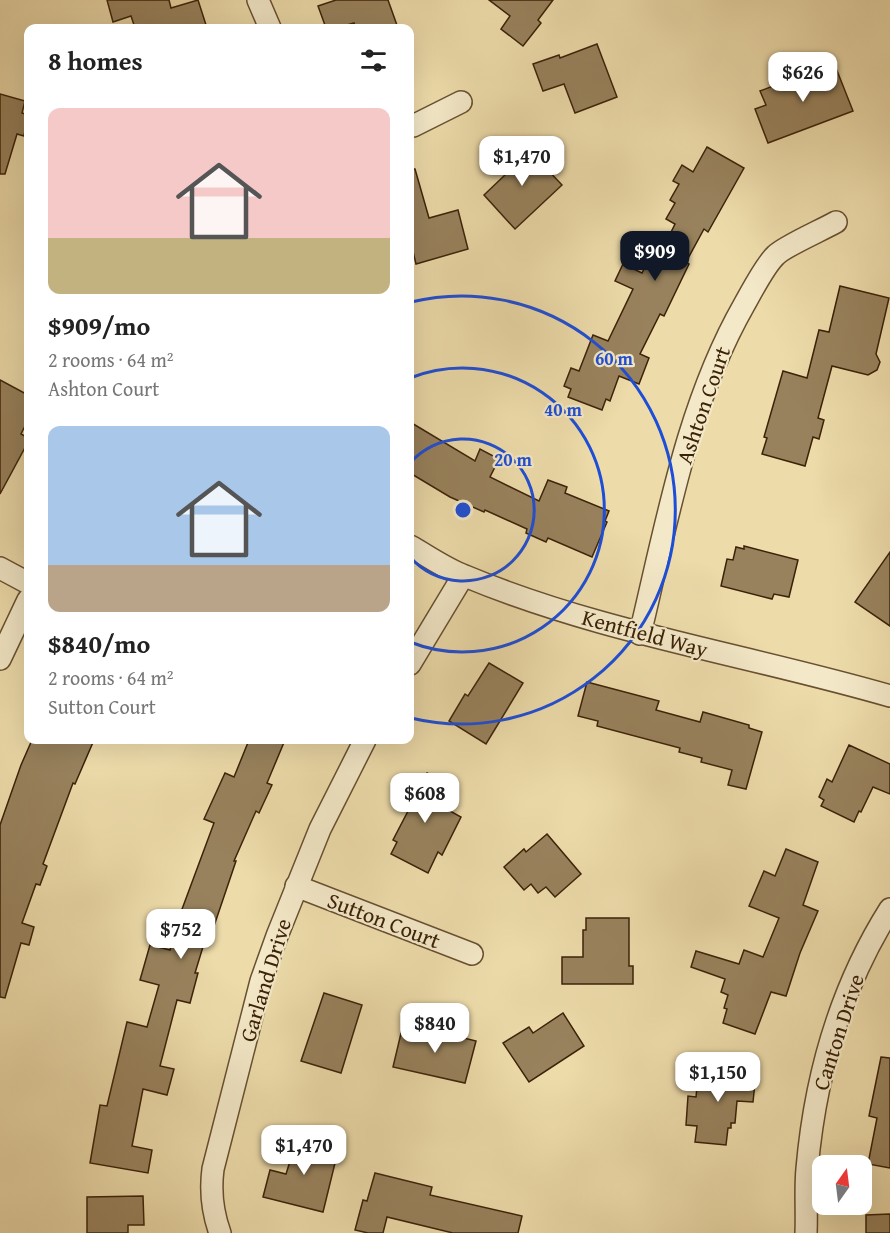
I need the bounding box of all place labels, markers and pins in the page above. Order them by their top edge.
pin: $626 [767,52,839,103]
pin: $1,470 [473,136,571,187]
pin: $909 [619,231,691,282]
centre of rings [453,500,473,520]
pin: $608 [389,773,461,824]
pin: $752 [145,909,217,960]
pin: $840 [399,1003,471,1054]
pin: $1,150 [669,1052,767,1103]
pin: $1,470 [255,1125,353,1176]

